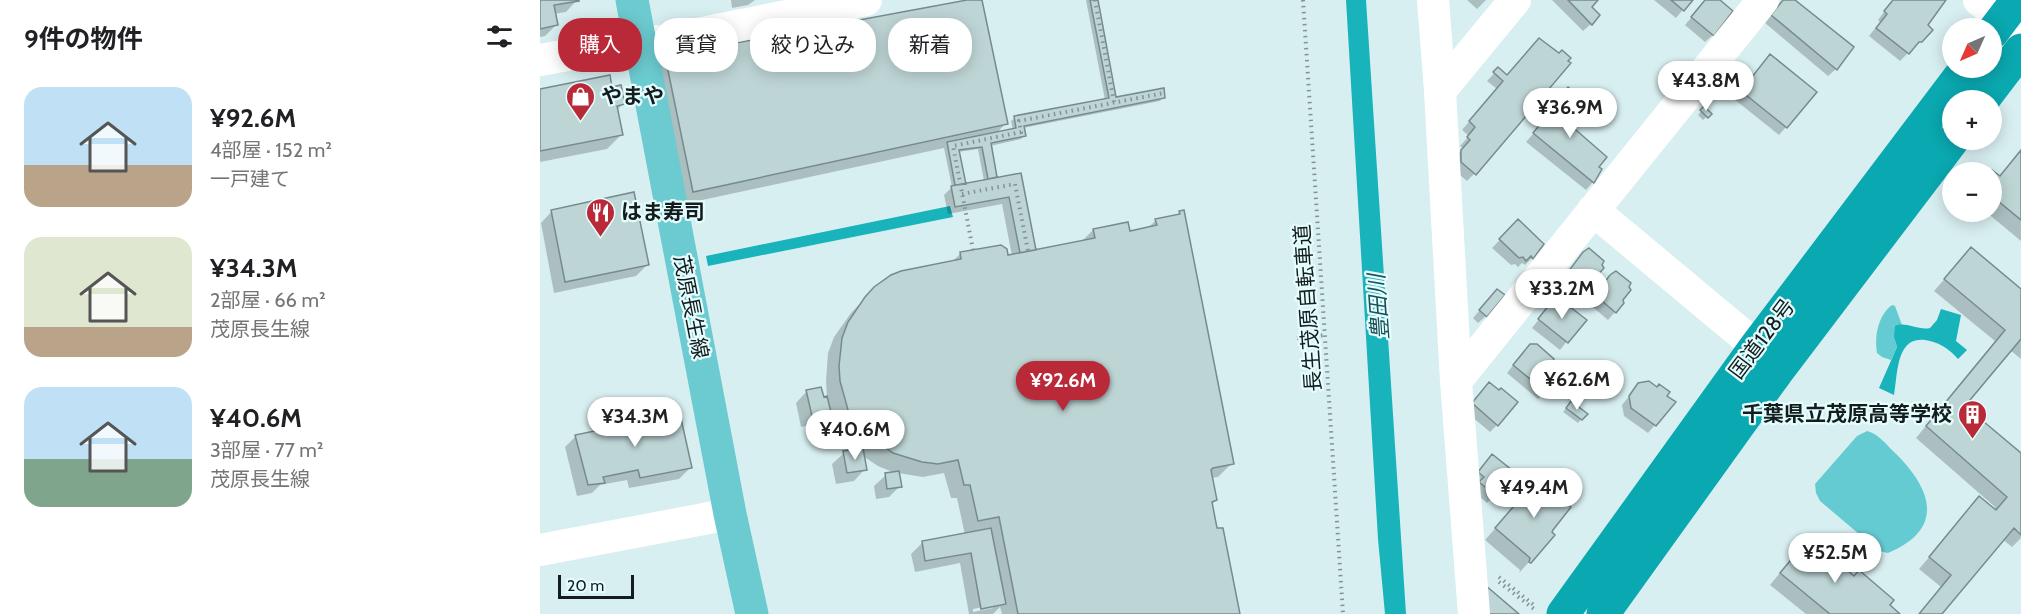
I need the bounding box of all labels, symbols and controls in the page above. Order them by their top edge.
chip: 購入 [558,18,642,72]
chip: 賃貸 [654,18,738,72]
chip: 絞り込み [750,18,876,72]
chip: 新着 [888,18,972,72]
north arrow [1942,18,2002,78]
map controls [1942,18,2002,222]
icon: filters [483,20,516,53]
text: 9件の物件 [24,23,143,55]
pin: ¥43.8M [1657,61,1755,112]
text: ¥43.8M [1672,68,1740,92]
shop icon: やまや [564,80,596,122]
place label: やまや [601,83,664,108]
pin: ¥36.9M [1521,88,1619,139]
button: + [1942,90,2002,150]
text: ¥36.9M [1537,95,1603,119]
text: ¥92.6M [210,102,296,134]
icon: home [72,111,144,183]
text: 4部屋 · 152 m² [210,138,332,162]
button: − [1942,162,2002,222]
text: 一戸建て [210,167,290,191]
restaurant icon: はま寿司 [584,196,616,238]
place label: はま寿司 [621,199,705,224]
street label: 長生茂原自転車道 [1289,223,1326,393]
text: ¥34.3M [210,252,297,284]
street label: 茂原長生線 [669,253,714,361]
icon: home [72,261,144,333]
pin: ¥33.2M [1513,269,1611,320]
water label: 豊田川 [1363,271,1394,341]
text: ¥33.2M [1529,276,1595,300]
text: 2部屋 · 66 m² [210,288,326,312]
street label: 国道128号 [1723,294,1800,384]
text: 茂原長生線 [210,317,310,341]
pin: ¥62.6M [1528,360,1626,411]
pin: ¥92.6M [1014,361,1112,412]
text: ¥62.6M [1544,367,1610,391]
text: ¥92.6M [1030,368,1096,392]
pin: ¥34.3M [586,397,684,448]
building icon: 千葉県立茂原高等学校 [1957,398,1989,440]
place label: 千葉県立茂原高等学校 [1742,401,1952,426]
text: ¥40.6M [210,402,302,434]
text: ¥34.3M [601,404,669,428]
pin: ¥40.6M [806,410,904,461]
icon: home [72,411,144,483]
text: ¥40.6M [820,417,890,441]
text: 3部屋 · 77 m² [210,438,323,462]
text: 茂原長生線 [210,467,310,491]
pin: ¥49.4M [1485,468,1583,519]
text: ¥49.4M [1500,475,1568,499]
pin: ¥52.5M [1786,533,1884,584]
text: ¥52.5M [1802,540,1868,564]
scale bar [558,572,634,600]
text: 20 m [567,576,604,595]

